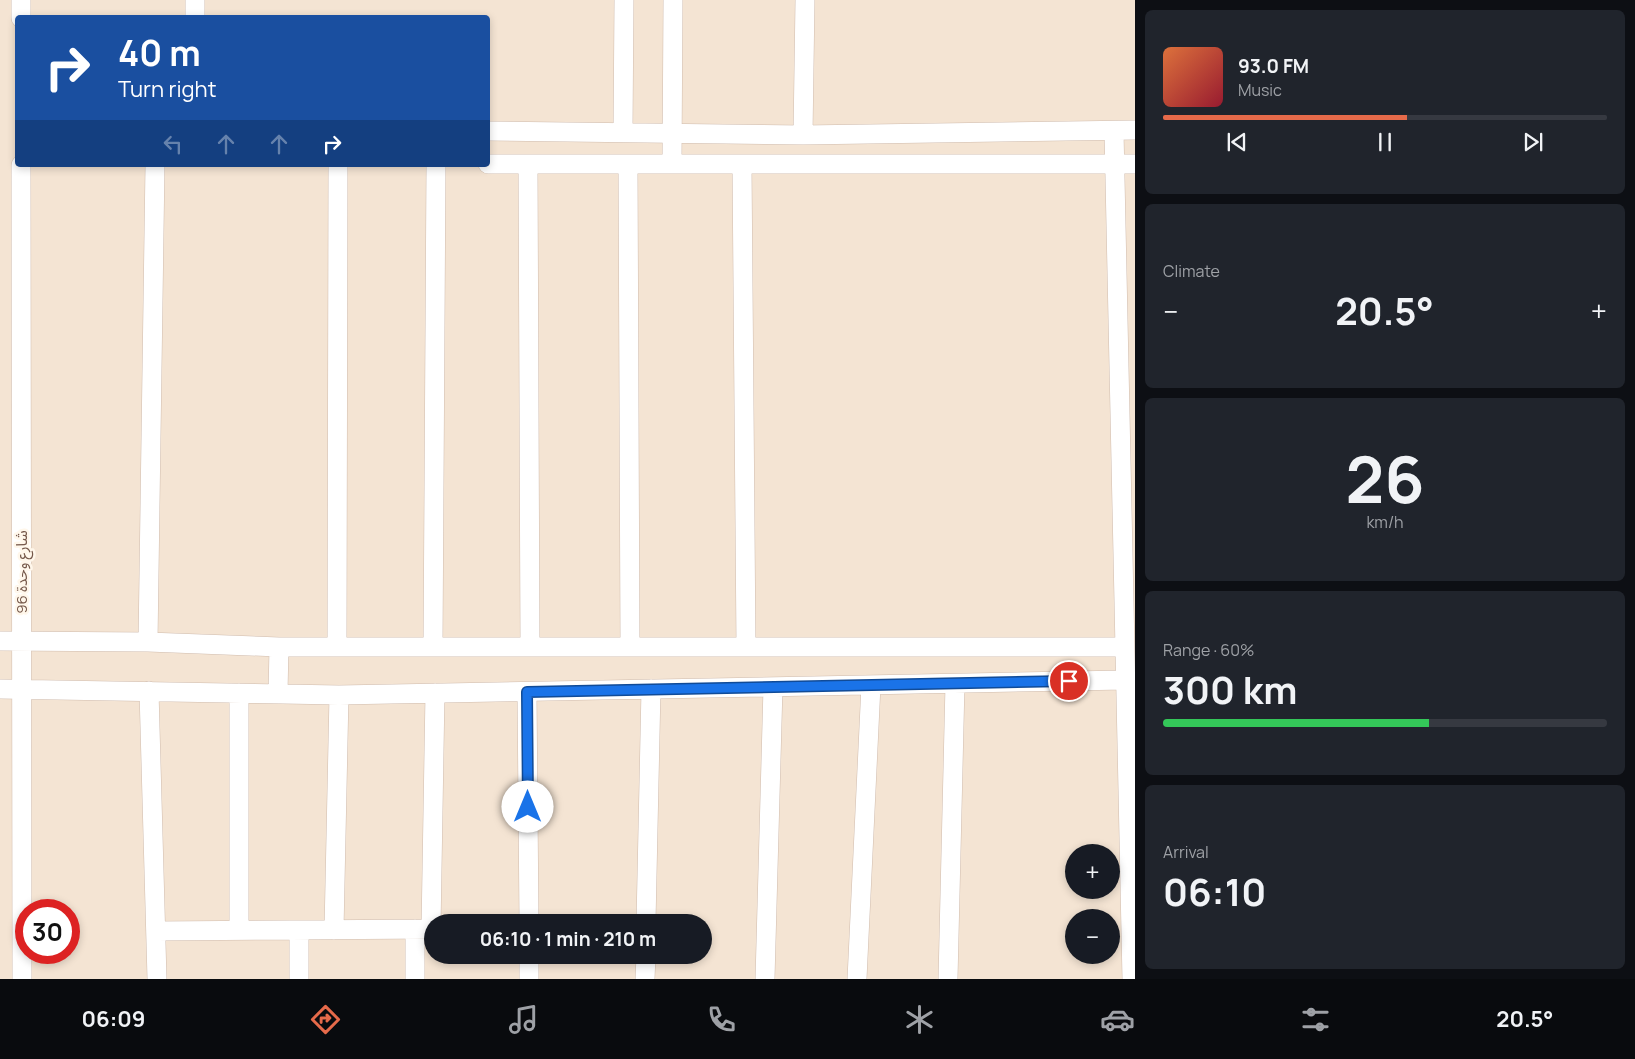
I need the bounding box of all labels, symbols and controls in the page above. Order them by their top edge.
text: 40 m [118,29,201,77]
icon: right [35,35,100,100]
text: 93.0 FM [1238,53,1309,79]
text: Turn right [118,74,216,104]
text: Music [1238,79,1282,101]
icon: previous [1223,128,1251,156]
icon: pause [1371,128,1399,156]
icon: next [1519,128,1547,156]
icon: left [159,130,187,158]
icon: ahead [212,130,240,158]
icon: ahead [265,130,293,158]
icon: right [318,130,346,158]
text: Climate [1163,260,1220,282]
text: 20.5° [1335,284,1434,336]
text: − [1163,292,1178,330]
text: + [1591,292,1607,330]
text: 26 [1345,434,1425,523]
text: km/h [1366,511,1404,533]
street label: شارع وحدة 96 [11,530,34,614]
text: Range · 60% [1163,639,1254,661]
pin [1048,660,1090,702]
text: 300 km [1163,663,1297,715]
icon: arrive [1055,667,1083,695]
position arrow [501,780,553,832]
text: Arrival [1163,841,1209,863]
map controls [1065,844,1120,964]
button: + [1065,844,1120,899]
text: 06:10 [1163,865,1266,917]
speed limit sign: 30 [15,899,80,964]
button: − [1065,909,1120,964]
text: 06:10 · 1 min · 210 m [480,926,656,952]
icon: directions [308,1002,343,1037]
icon: music [506,1002,541,1037]
icon: phone [704,1002,739,1037]
icon: climate [902,1002,937,1037]
icon: car [1100,1002,1135,1037]
icon: filters [1298,1002,1333,1037]
text: 06:09 [82,1004,145,1034]
text: 20.5° [1496,1004,1553,1034]

